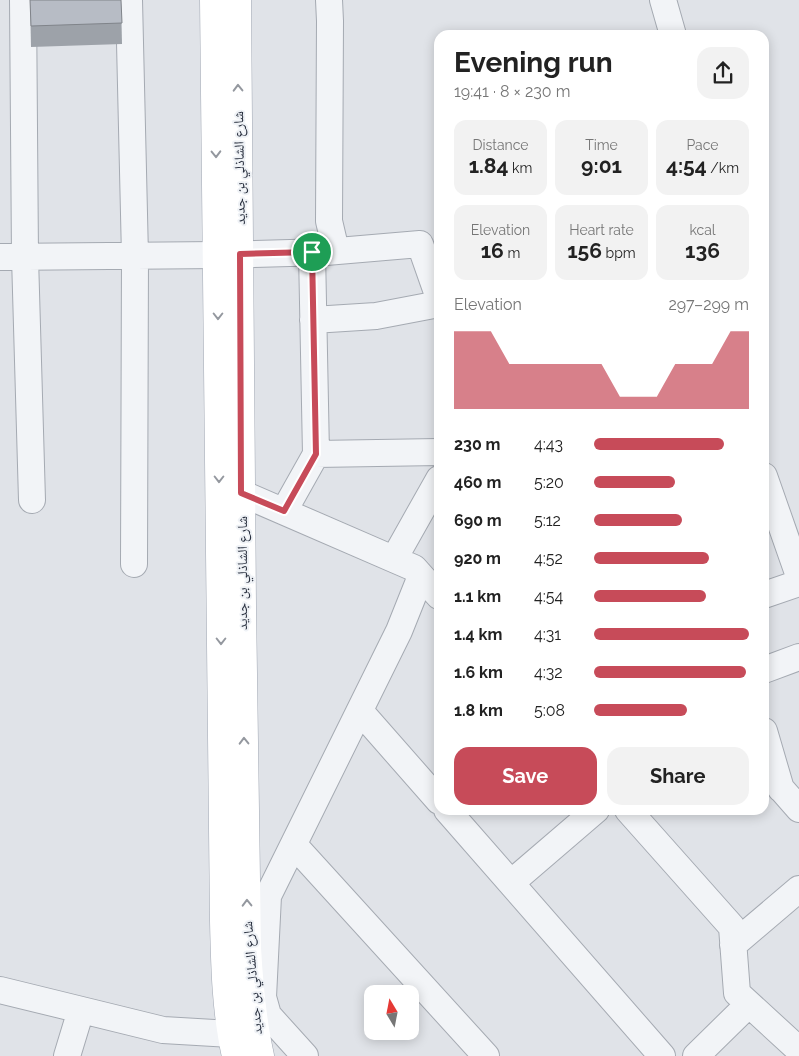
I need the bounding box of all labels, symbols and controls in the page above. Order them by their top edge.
text: Evening run [454,46,613,79]
button: share [697,47,749,99]
text: 19:41 · 8 × 230 m [454,82,570,101]
one-way arrow [233,84,243,92]
street label: شارع الشاذلي بن جديد [230,111,252,225]
text: Distance [472,137,529,153]
text: Time [585,137,618,153]
text: Pace [686,137,719,153]
one-way arrow [211,150,221,158]
text: 1.84 [469,153,508,178]
text: 9:01 [581,153,622,178]
text: 4:54 [666,153,707,178]
text: km [508,160,532,176]
text: /km [707,160,739,176]
text: Elevation [471,222,530,238]
text: Heart rate [569,222,634,238]
text: kcal [689,222,716,238]
pin [291,231,333,273]
icon: arrive [298,238,326,266]
text: 16 [481,238,504,263]
text: 156 [567,238,602,263]
text: 136 [685,238,720,263]
text: m [504,245,520,261]
text: bpm [602,245,636,261]
text: Elevation [454,295,522,314]
text: 297–299 m [668,295,749,314]
one-way arrow [213,312,223,320]
text: 230 m [454,435,501,454]
text: 4:43 [534,435,563,454]
text: 460 m [454,473,501,492]
text: 5:20 [534,473,564,492]
one-way arrow [214,475,224,483]
text: 690 m [454,511,502,530]
text: 5:12 [534,511,561,530]
street label: شارع الشاذلي بن جديد [234,516,254,630]
text: 920 m [454,549,501,568]
text: 4:52 [534,549,563,568]
text: 1.1 km [454,587,501,606]
text: 4:54 [534,587,563,606]
text: 1.4 km [454,625,502,644]
text: 4:31 [534,625,561,644]
one-way arrow [216,638,226,645]
text: 1.6 km [454,663,503,682]
text: 4:32 [534,663,563,682]
text: 1.8 km [454,701,503,720]
text: 5:08 [534,701,565,720]
one-way arrow [239,736,249,744]
button: Save [454,747,597,805]
button: Share [607,747,749,805]
one-way arrow [241,899,252,907]
street label: شارع الشاذلي بن جديد [239,920,268,1035]
north arrow [364,985,419,1040]
map controls [364,985,419,1040]

